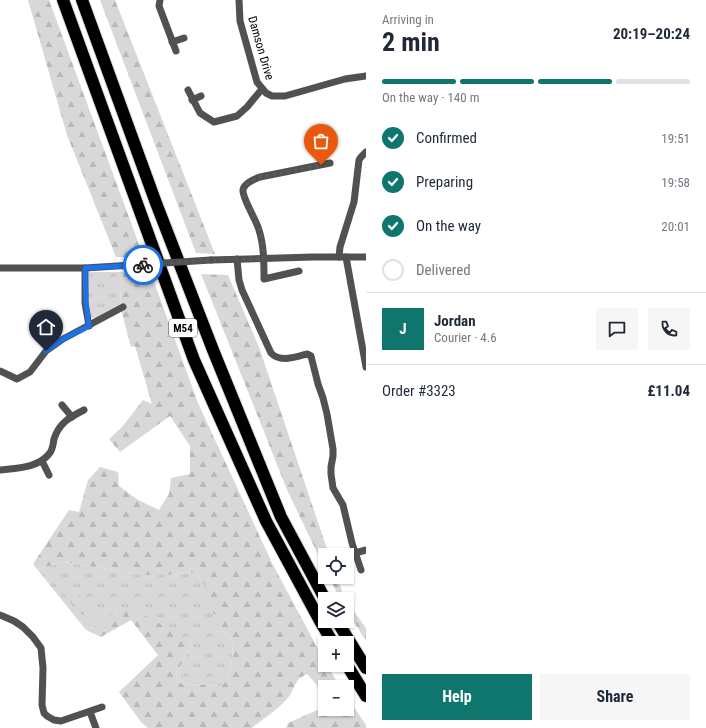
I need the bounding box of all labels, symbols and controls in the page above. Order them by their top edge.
text: Arriving in [382,12,434,27]
street label: Damson Drive [245,15,277,82]
text: 20:19–20:24 [613,25,690,43]
text: 2 min [382,27,440,57]
text: On the way · 140 m [382,90,479,105]
pin [304,124,338,165]
icon: check [382,127,404,149]
text: Confirmed [416,129,477,147]
icon: bag [310,130,332,152]
text: 19:51 [661,131,690,146]
icon: check [382,171,404,193]
text: Preparing [416,173,473,191]
text: 19:58 [661,175,690,190]
icon: check [382,215,404,237]
text: On the way [416,217,481,235]
text: 20:01 [661,219,690,234]
courier [123,245,163,285]
icon: bike [132,254,154,276]
text: Delivered [416,261,471,279]
button: chat [596,308,638,350]
button: phone [648,308,690,350]
pin [29,310,63,351]
text: Jordan [434,312,476,330]
icon: home [35,316,57,338]
road number: M54 [169,319,197,337]
text: J [399,320,407,338]
text: Courier · 4.6 [434,330,497,345]
text: Order #3323 [382,382,456,400]
text: £11.04 [647,382,690,400]
map controls [318,548,354,716]
button: locate [318,548,354,584]
button: layers [318,592,354,628]
button: + [318,636,354,672]
button: Help [382,674,532,720]
button: Share [540,674,690,720]
button: − [318,680,354,716]

